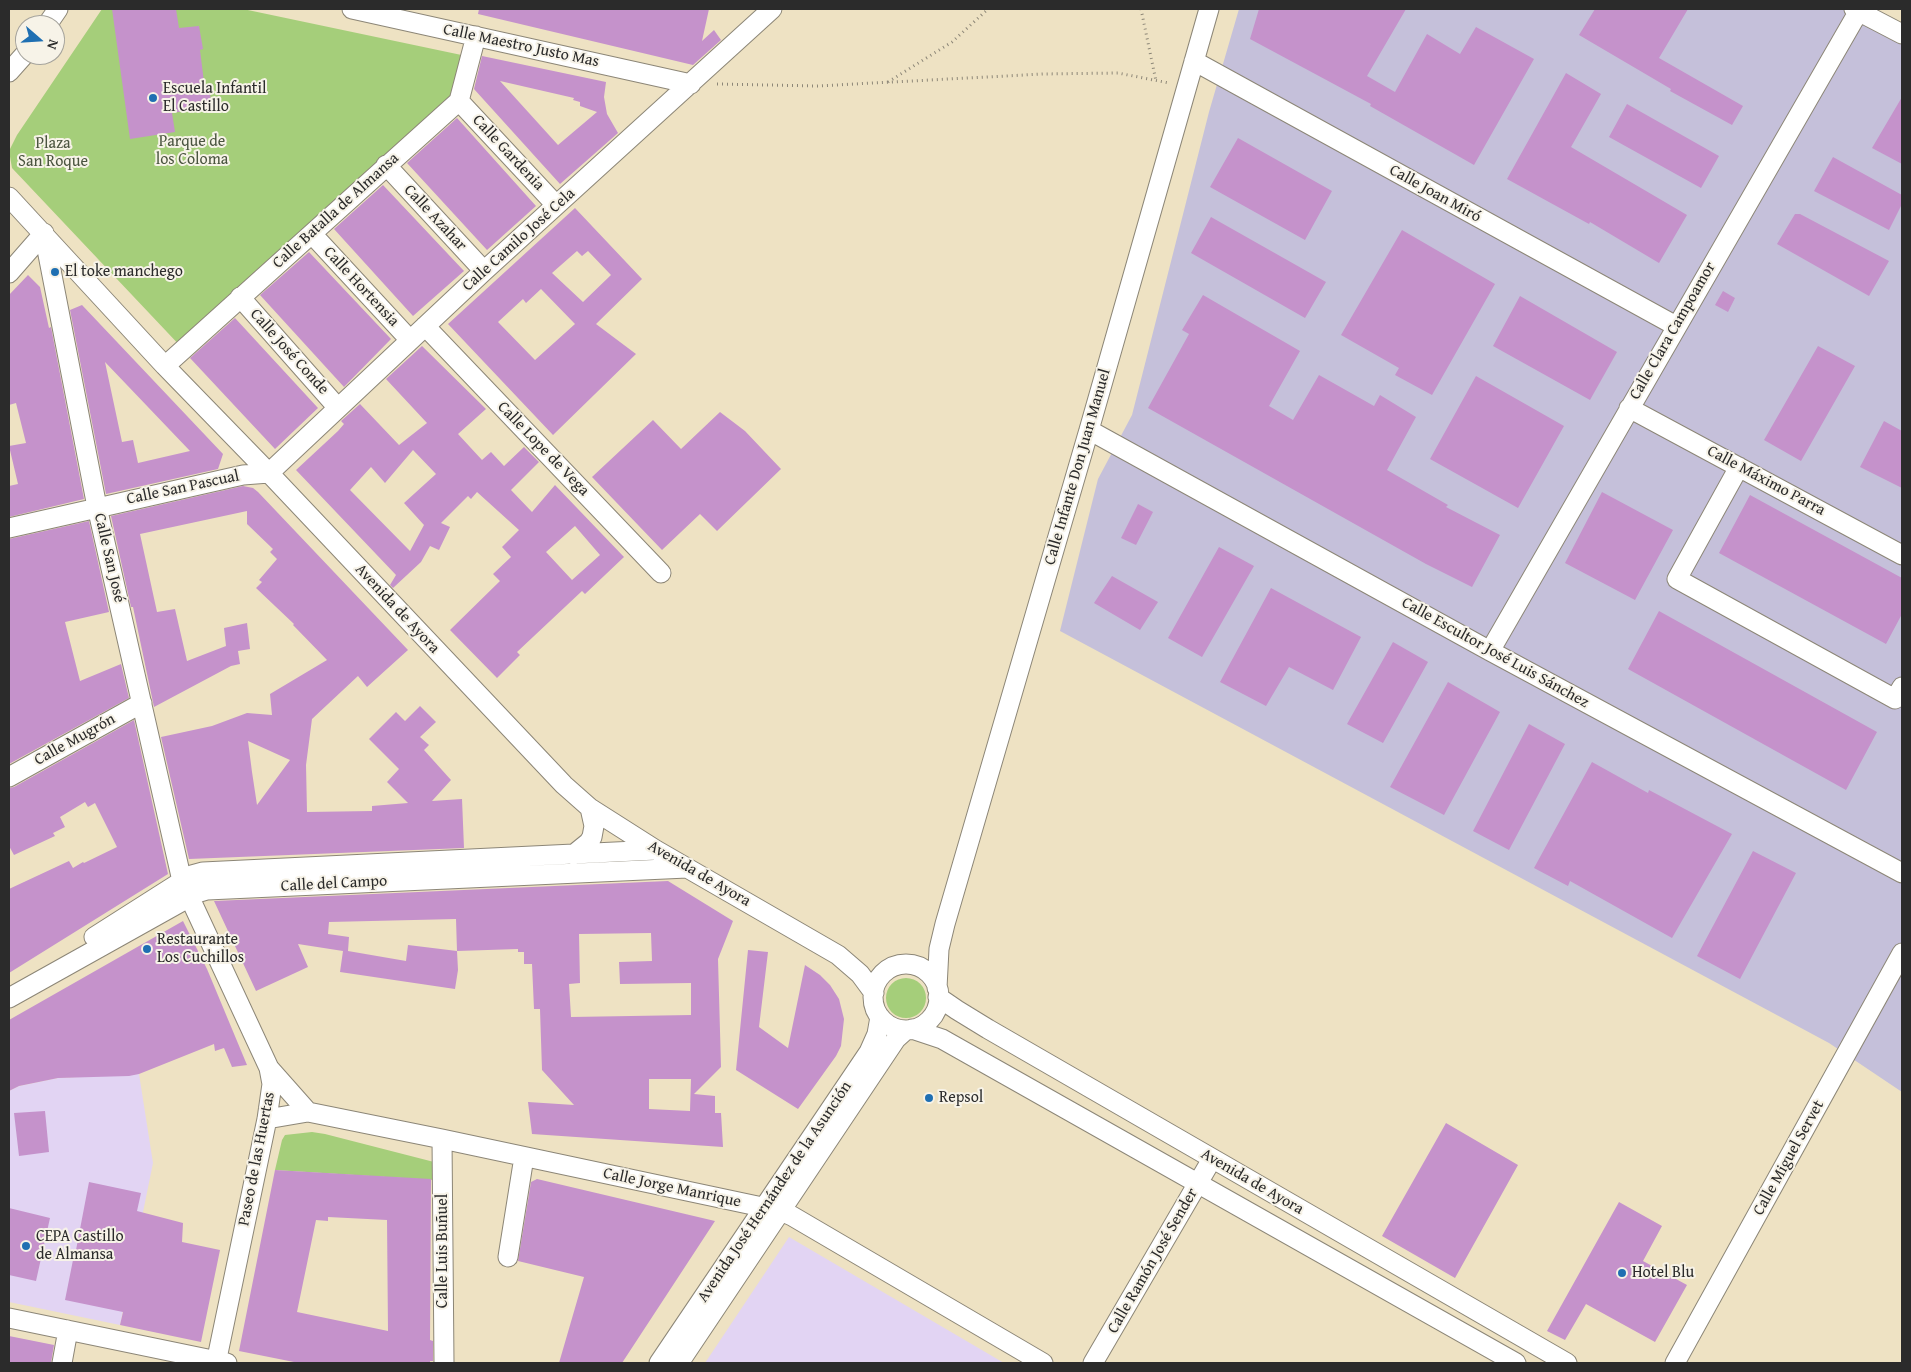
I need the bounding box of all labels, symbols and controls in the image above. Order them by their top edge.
north arrow [15,15,65,65]
street label: Calle Maestro Justo Mas [441,20,601,72]
text: N [42,37,64,52]
place label: Escuela Infantil El Castillo [163,79,266,117]
marker: Escuela Infantil El Castillo [147,92,159,104]
street label: Calle Gardenia [468,111,548,195]
park label: Parque de los Coloma [156,132,228,170]
park label: Plaza San Roque [18,134,88,172]
street label: Calle Batalla de Almansa [269,149,403,273]
street label: Calle Joan Miró [1386,161,1484,227]
street label: Calle Azahar [399,181,471,255]
street label: Calle Camilo José Cela [459,184,579,296]
street label: Calle Hortensia [319,243,403,331]
street label: Calle Clara Campoamor [1626,259,1720,403]
place label: El toke manchego [65,262,183,282]
marker: El toke manchego [49,266,61,278]
street label: Calle José Conde [245,305,333,399]
street label: Calle Infante Don Juan Manuel [1041,367,1115,567]
street label: Calle Lope de Vega [493,398,593,500]
street label: Calle Máximo Parra [1704,442,1828,520]
street label: Calle San Pascual [125,467,241,509]
street label: Calle San José [89,511,129,605]
street label: Avenida de Ayora [351,560,443,658]
street label: Calle Escultor José Luis Sánchez [1398,593,1592,713]
street label: Calle Mugrón [31,710,119,770]
street label: Avenida de Ayora [644,837,754,911]
street label: Calle del Campo [280,872,388,896]
place label: Restaurante Los Cuchillos [157,930,244,968]
marker: Restaurante Los Cuchillos [141,943,153,955]
street label: Avenida José Hernández de la Asunción [694,1078,856,1306]
place label: Repsol [939,1088,983,1108]
street label: Paseo de las Huertas [235,1090,279,1228]
marker: Repsol [923,1092,935,1104]
street label: Calle Miguel Servet [1749,1097,1829,1219]
street label: Avenida de Ayora [1197,1145,1307,1219]
street label: Calle Jorge Manrique [601,1164,743,1212]
street label: Calle Ramón José Sender [1104,1185,1202,1337]
street label: Calle Luis Buñuel [433,1194,453,1308]
place label: CEPA Castillo de Almansa [36,1227,124,1265]
marker: CEPA Castillo de Almansa [20,1240,32,1252]
place label: Hotel Blu [1632,1263,1694,1283]
marker: Hotel Blu [1616,1267,1628,1279]

